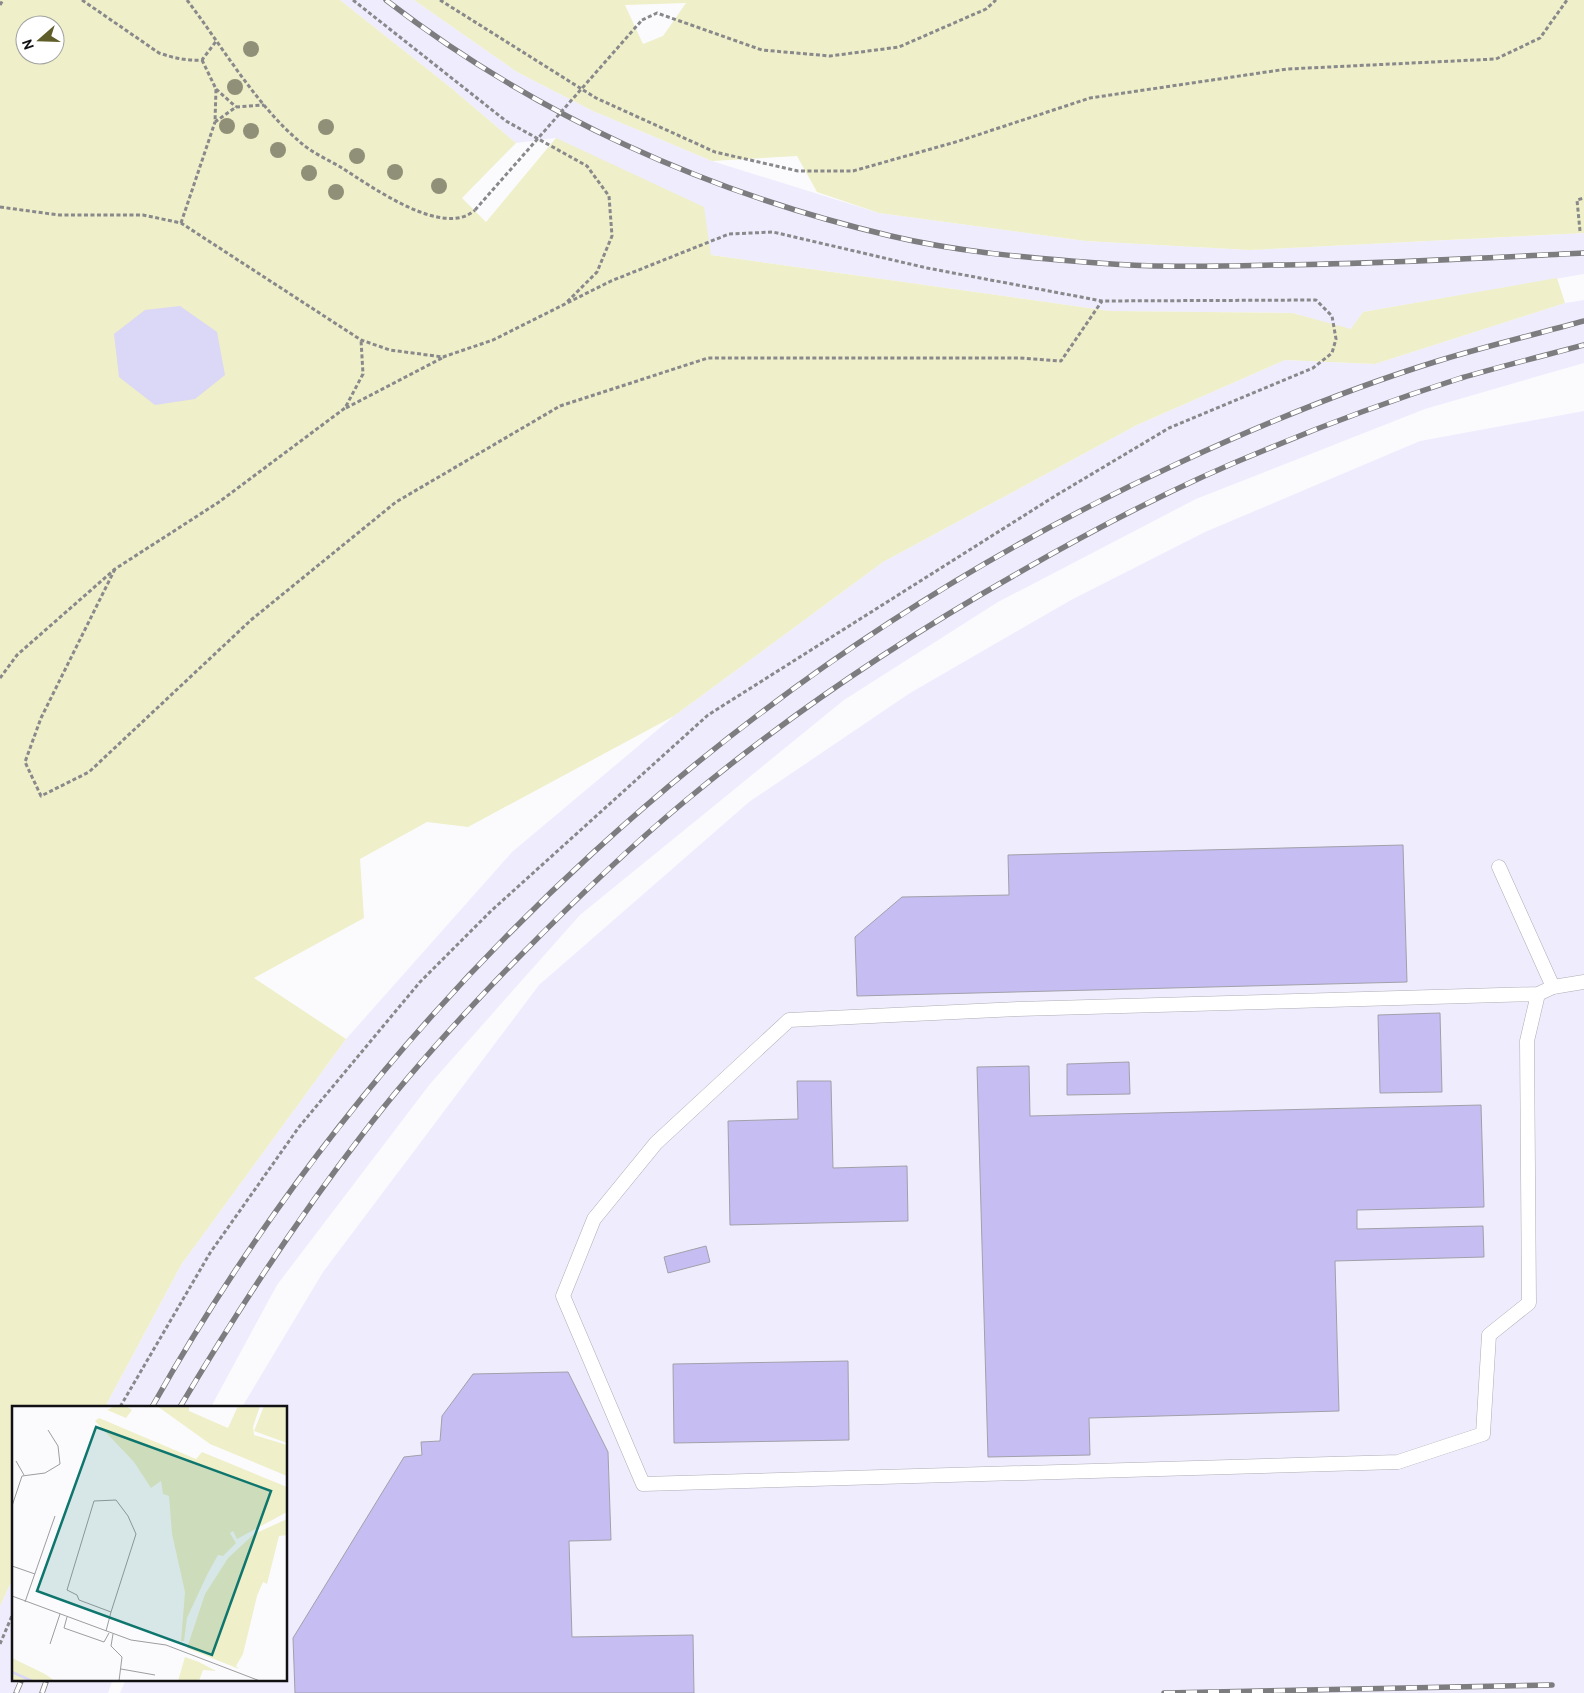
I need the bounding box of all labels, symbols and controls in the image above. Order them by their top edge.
north arrow [15,15,65,65]
text: N [19,36,39,52]
inset map [12,1406,288,1680]

